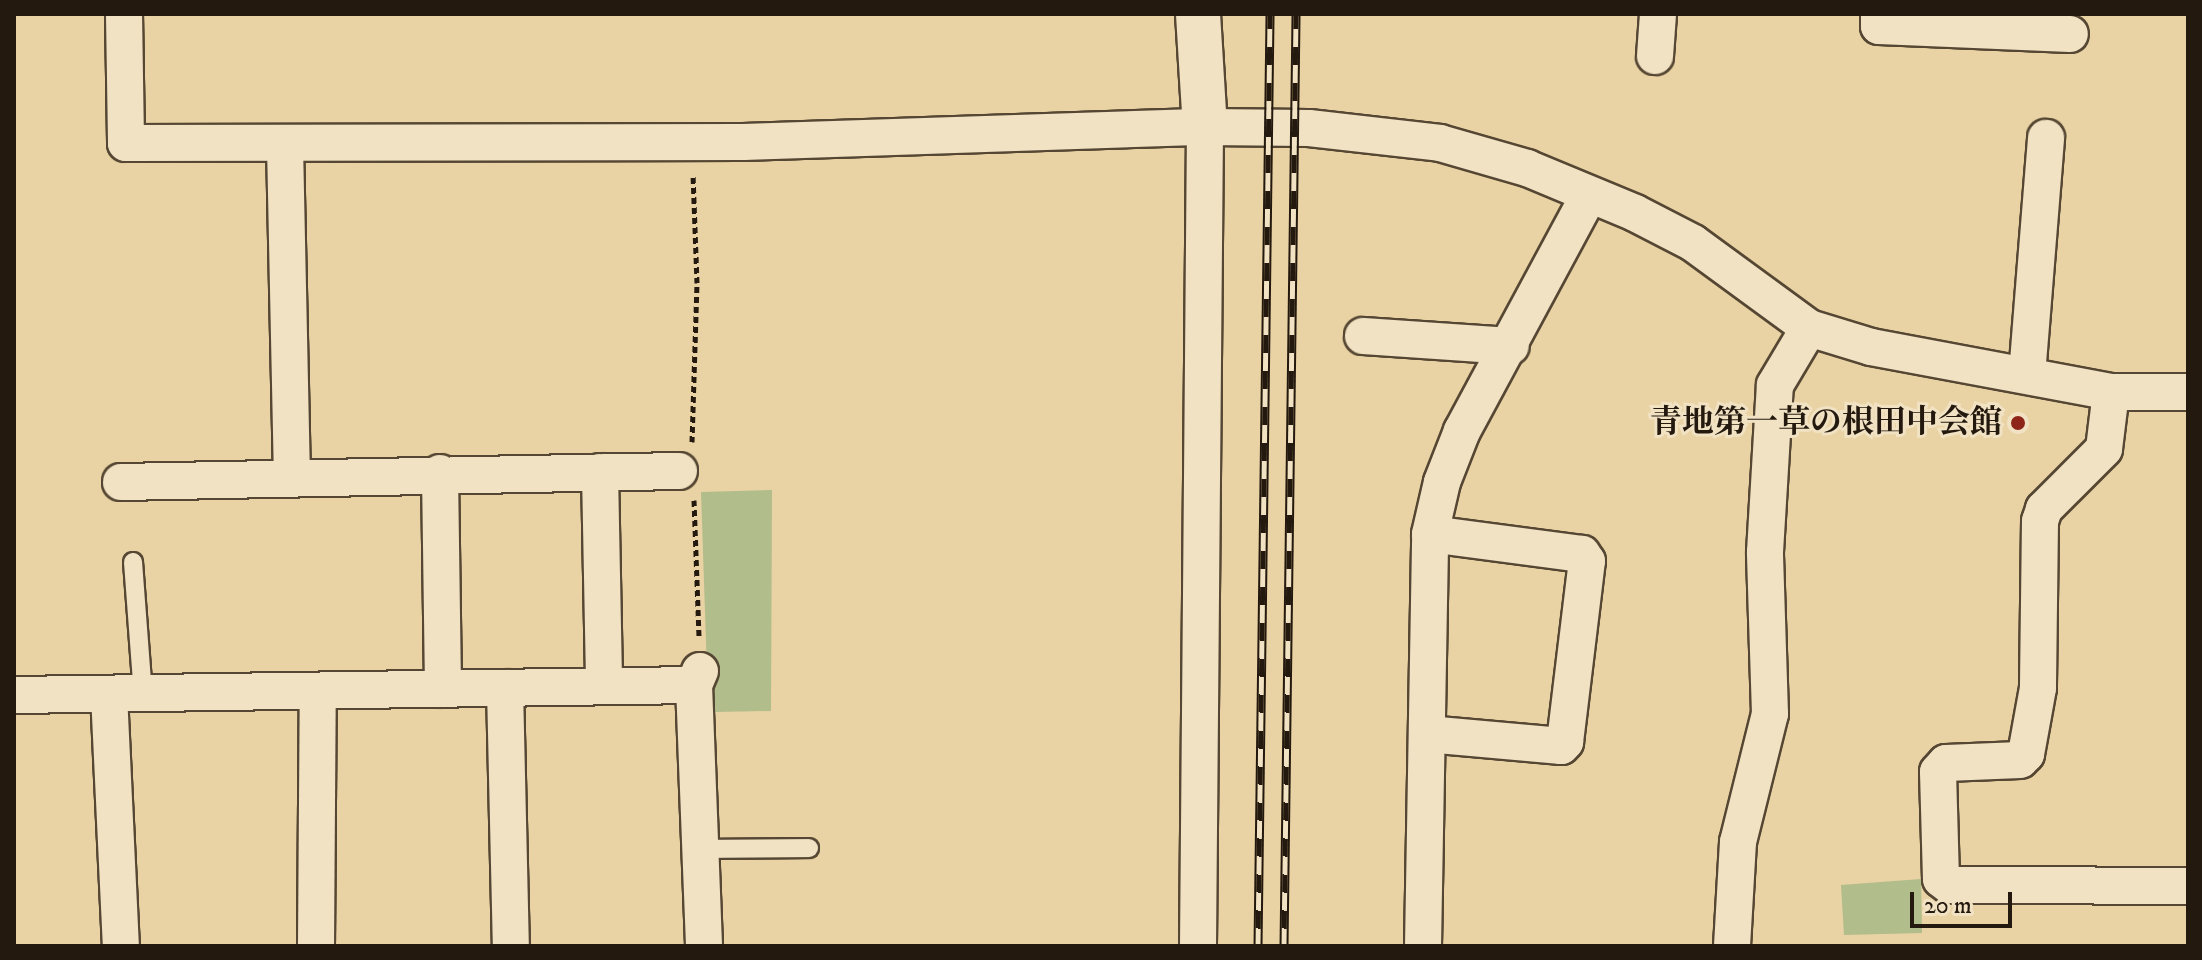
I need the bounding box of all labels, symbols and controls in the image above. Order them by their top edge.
place label: 青地第一草の根田中会館 [1650,404,2002,442]
marker: 青地第一草の根田中会館 [2009,414,2027,432]
scale bar [1914,876,2016,926]
text: 20 m [1924,891,1972,921]

